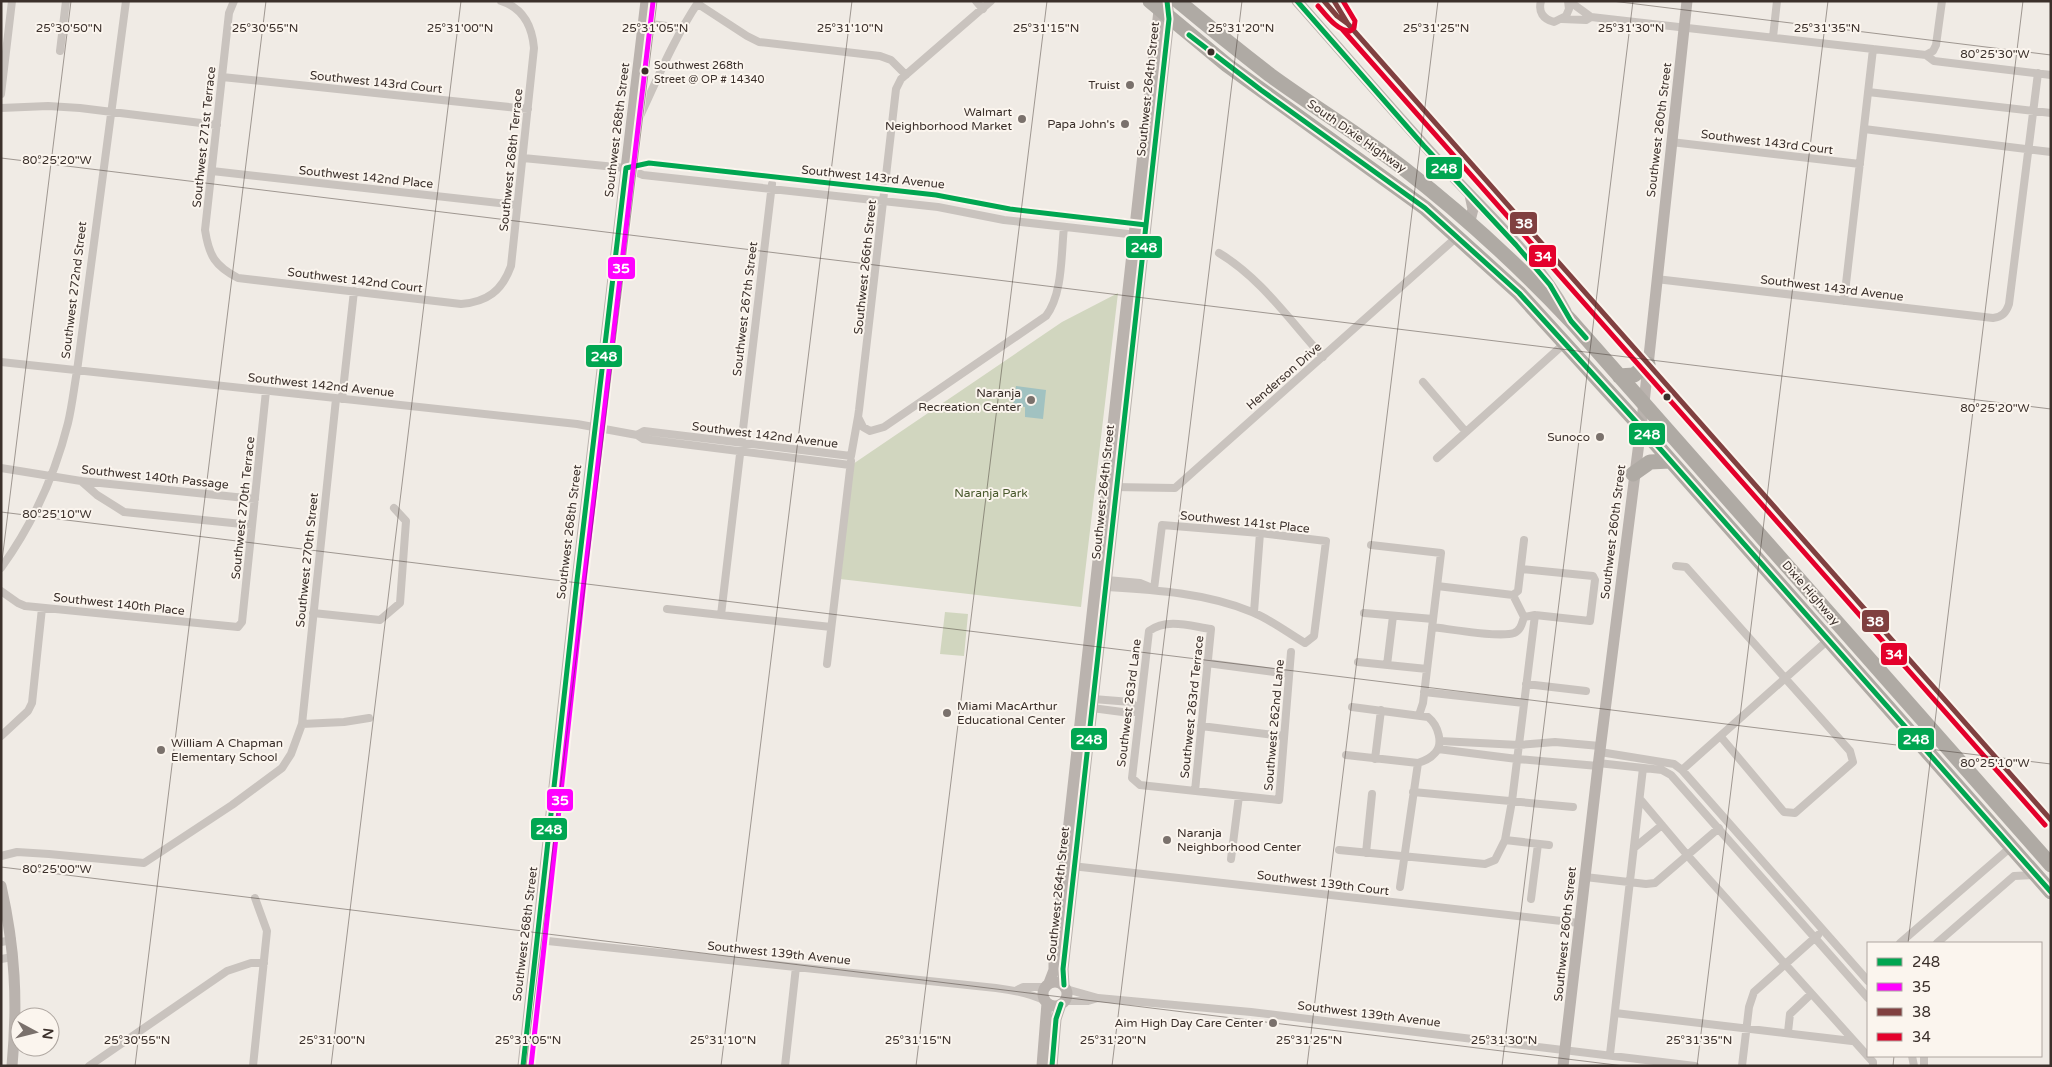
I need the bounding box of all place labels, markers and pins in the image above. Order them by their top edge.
unlabelled marker [1206,47,1216,57]
place label: Southwest 268th Street @ OP # 14340 [654,59,764,86]
marker: Southwest 268th Street @ OP # 14340 [640,66,650,76]
place label: Truist [1088,78,1120,92]
marker: Truist [1124,79,1136,91]
place label: Walmart Neighborhood Market [885,105,1012,133]
marker: Walmart Neighborhood Market [1016,113,1028,125]
place label: Papa John's [1047,117,1115,131]
marker: Papa John's [1119,118,1131,130]
place label: Naranja Recreation Center [918,386,1021,414]
unlabelled marker [1662,392,1672,402]
marker: Naranja Recreation Center [1025,394,1037,406]
place label: Sunoco [1547,430,1590,444]
marker: Sunoco [1594,431,1606,443]
place label: Miami MacArthur Educational Center [957,699,1066,727]
marker: Miami MacArthur Educational Center [941,707,953,719]
place label: William A Chapman Elementary School [171,736,283,764]
marker: William A Chapman Elementary School [155,744,167,756]
place label: Naranja Neighborhood Center [1177,826,1302,854]
marker: Naranja Neighborhood Center [1161,834,1173,846]
place label: Aim High Day Care Center [1115,1016,1263,1030]
marker: Aim High Day Care Center [1267,1017,1279,1029]

